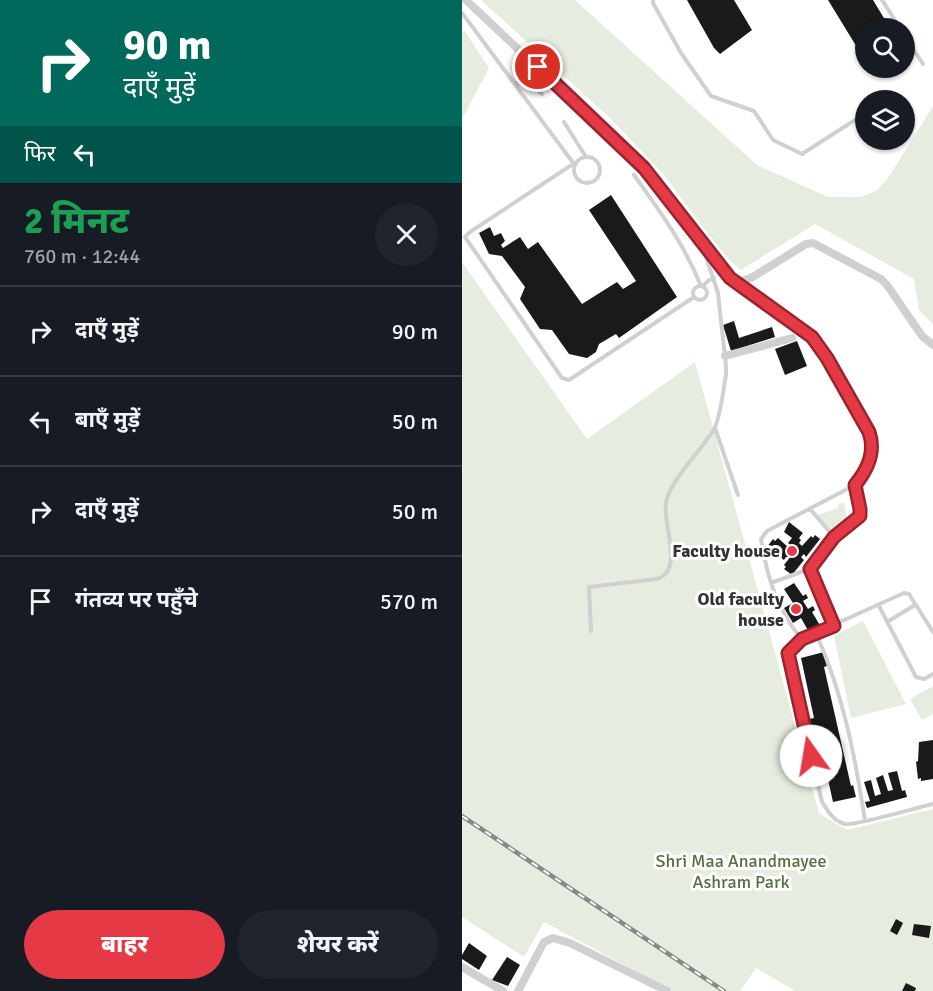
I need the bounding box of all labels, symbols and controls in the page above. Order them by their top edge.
map controls [855,18,915,150]
button: search [855,18,915,78]
text: 90 m [123,20,212,71]
icon: right [24,24,102,102]
pin [512,41,563,92]
icon: arrive [521,50,554,83]
text: दाएँ मुड़ें [123,71,196,104]
button: layers [855,90,915,150]
icon: left [68,138,101,171]
text: फिर [24,140,56,167]
text: 2 मिनट [24,199,129,244]
button: close [375,203,438,266]
text: 760 m · 12:44 [24,244,140,269]
icon: right [24,315,57,348]
text: दाएँ मुड़ें [75,316,139,343]
text: 90 m [392,318,438,345]
icon: left [24,405,57,438]
text: बाएँ मुड़ें [75,406,140,433]
text: 50 m [392,408,438,435]
icon: right [24,495,57,528]
text: दाएँ मुड़ें [75,496,139,523]
text: 50 m [392,498,438,525]
place label: Faculty house [672,540,780,562]
marker: Faculty house [785,544,799,558]
icon: arrive [24,585,57,618]
text: गंतव्य पर पहुँचे [75,586,198,613]
text: 570 m [380,588,438,615]
place label: Old faculty house [697,588,784,631]
marker: Old faculty house [789,602,803,616]
position arrow [779,724,843,788]
park label: Shri Maa Anandmayee Ashram Park [655,850,827,893]
button: बाहर [24,910,225,979]
button: शेयर करें [237,910,438,979]

